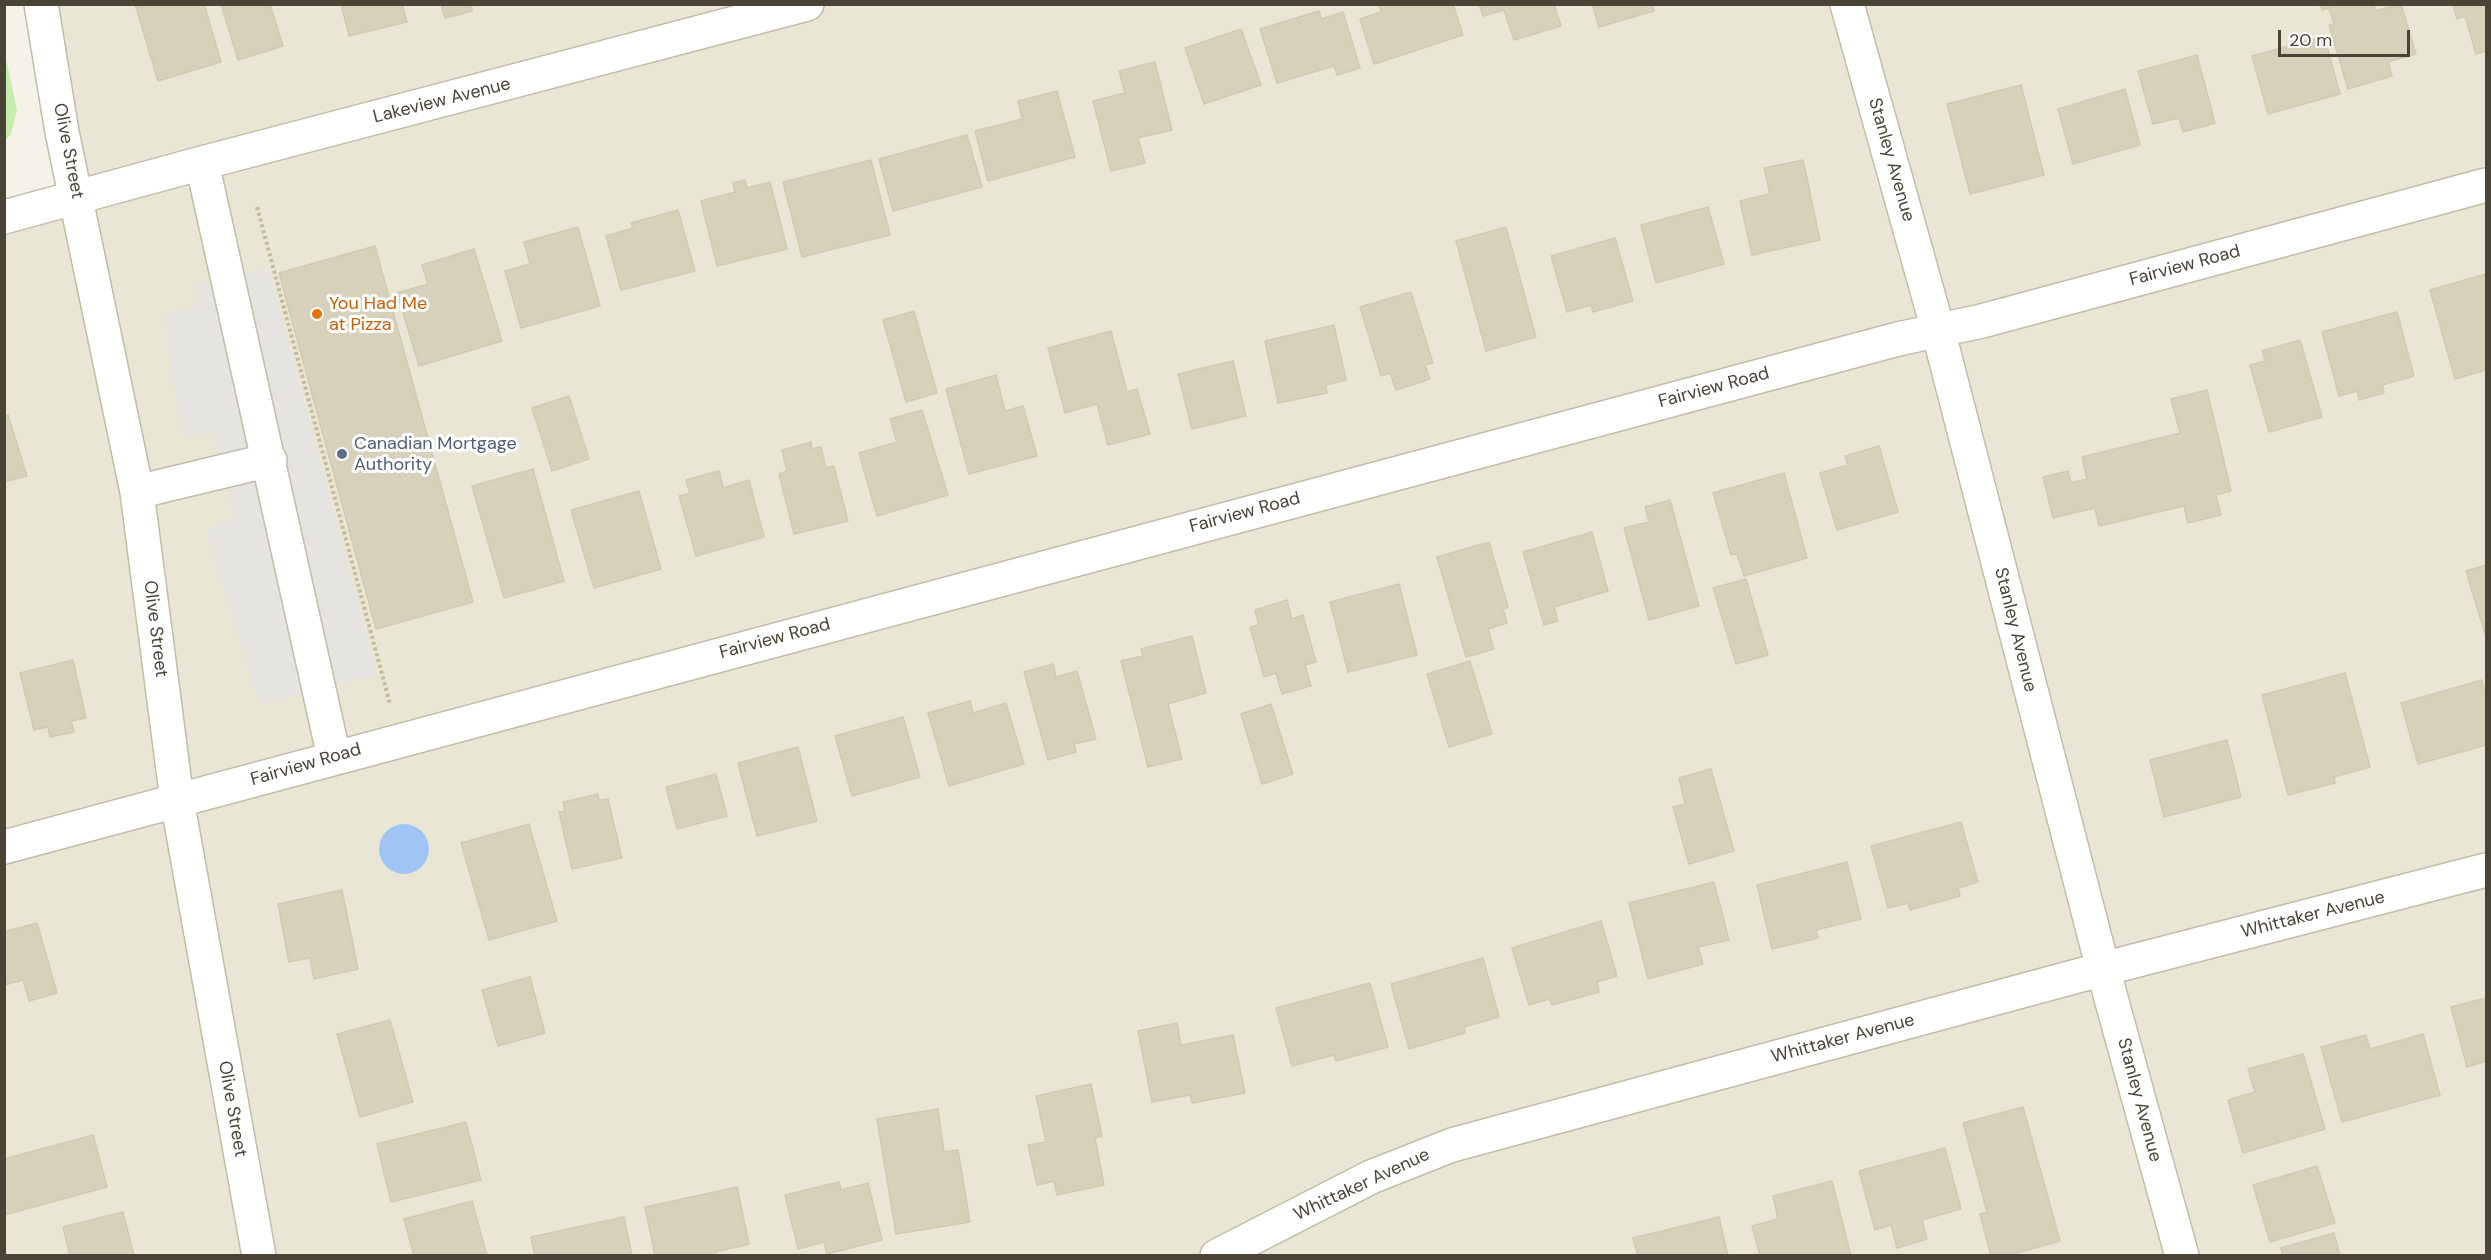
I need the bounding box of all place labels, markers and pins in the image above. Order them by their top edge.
place label: You Had Me at Pizza [329,293,427,336]
marker: You Had Me at Pizza [310,307,324,321]
place label: Canadian Mortgage Authority [354,433,517,476]
marker: Canadian Mortgage Authority [335,447,349,461]

